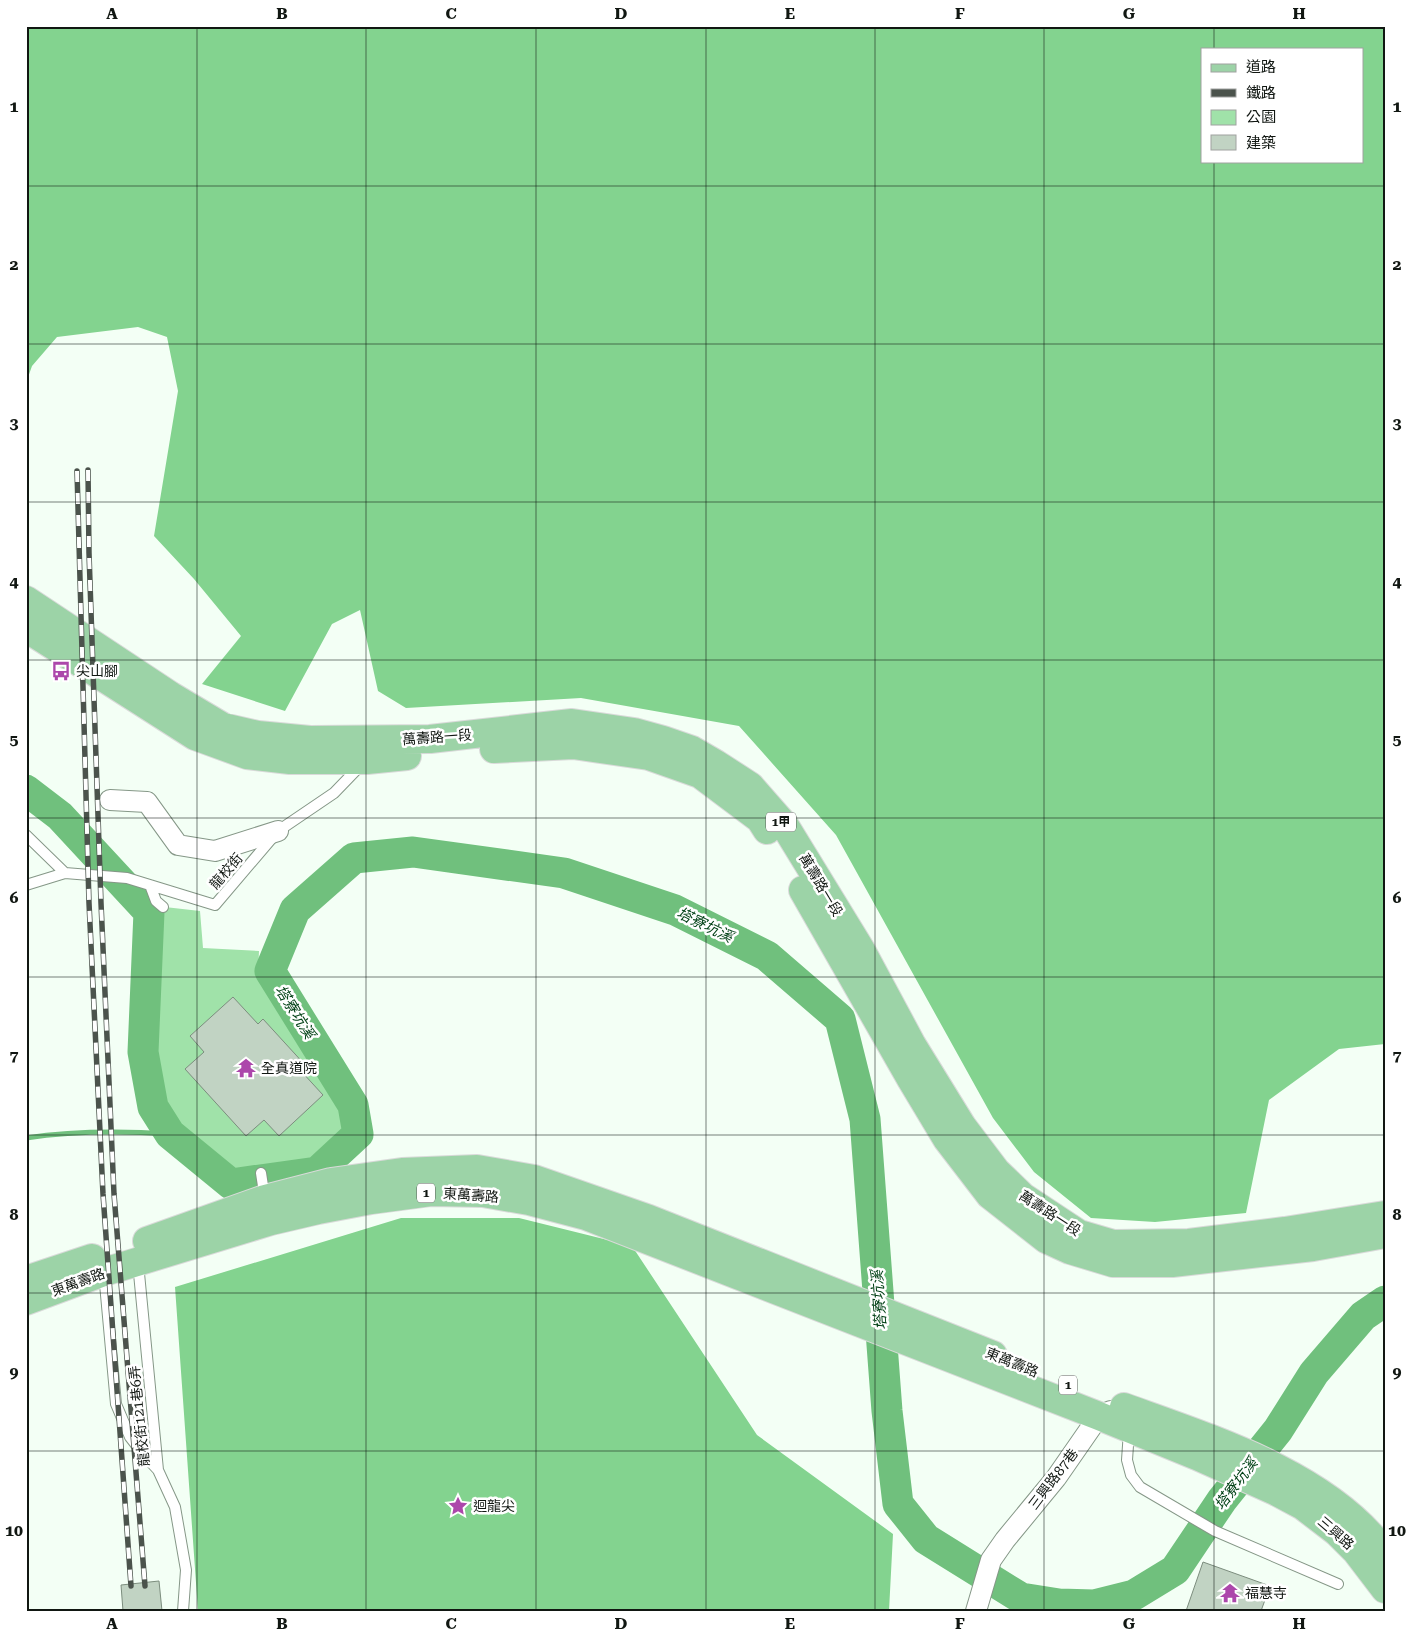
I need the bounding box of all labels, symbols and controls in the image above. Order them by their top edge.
text: A [106,4,118,23]
text: B [276,4,288,23]
text: C [445,4,457,23]
text: D [615,4,628,23]
text: E [785,4,795,23]
text: F [955,4,965,23]
text: G [1123,4,1136,23]
text: H [1292,4,1306,23]
legend [1201,48,1364,162]
text: 道路 [1246,58,1276,76]
text: 鐵路 [1246,84,1276,102]
text: 1 [10,97,19,116]
text: 1 [1393,97,1402,116]
text: 公園 [1246,108,1276,126]
text: 建築 [1246,134,1276,152]
text: 2 [10,255,19,274]
text: 2 [1393,255,1402,274]
text: 3 [10,414,19,433]
text: 3 [1393,414,1402,433]
text: 4 [10,572,19,591]
text: 4 [1393,572,1402,591]
bus stop icon: 尖山腳 [50,660,72,682]
place label: 尖山腳 [76,663,118,679]
street label: 萬壽路一段 [402,727,472,747]
text: 5 [10,730,19,749]
text: 5 [1393,730,1402,749]
road number: 1甲 [766,812,796,832]
street label: 龍校街 [206,850,246,892]
street label: 萬壽路一段 [796,851,846,919]
text: 6 [10,888,19,907]
text: 6 [1393,888,1402,907]
water label: 塔寮坑溪 [674,904,738,947]
water label: 塔寮坑溪 [271,982,320,1044]
text: 7 [10,1046,19,1065]
text: 7 [1393,1046,1402,1065]
temple icon: 全真道院 [235,1057,257,1079]
place label: 全真道院 [261,1060,317,1076]
road number: 1 [417,1184,435,1202]
street label: 東萬壽路 [443,1185,499,1205]
street label: 萬壽路一段 [1016,1187,1084,1239]
text: 8 [10,1205,19,1224]
text: 8 [1393,1205,1402,1224]
street label: 東萬壽路 [49,1265,107,1299]
water label: 塔寮坑溪 [868,1267,890,1331]
street label: 東萬壽路 [983,1344,1041,1380]
text: 9 [10,1363,19,1382]
text: 9 [1393,1363,1402,1382]
street label: 龍校街121巷6弄 [126,1365,152,1467]
road number: 1 [1059,1376,1077,1394]
street label: 三興路87巷 [1025,1446,1081,1512]
water label: 塔寮坑溪 [1211,1453,1262,1513]
place icon: 迴龍尖 [447,1495,469,1517]
place label: 迴龍尖 [473,1498,515,1514]
street label: 三興路 [1315,1513,1357,1553]
text: 10 [5,1521,23,1540]
text: 10 [1388,1521,1406,1540]
temple icon: 福慧寺 [1219,1582,1241,1604]
place label: 福慧寺 [1245,1585,1287,1601]
text: A [106,1614,118,1633]
text: B [276,1614,288,1633]
text: C [445,1614,457,1633]
text: D [615,1614,628,1633]
text: E [785,1614,795,1633]
text: F [955,1614,965,1633]
text: G [1123,1614,1136,1633]
text: H [1292,1614,1306,1633]

